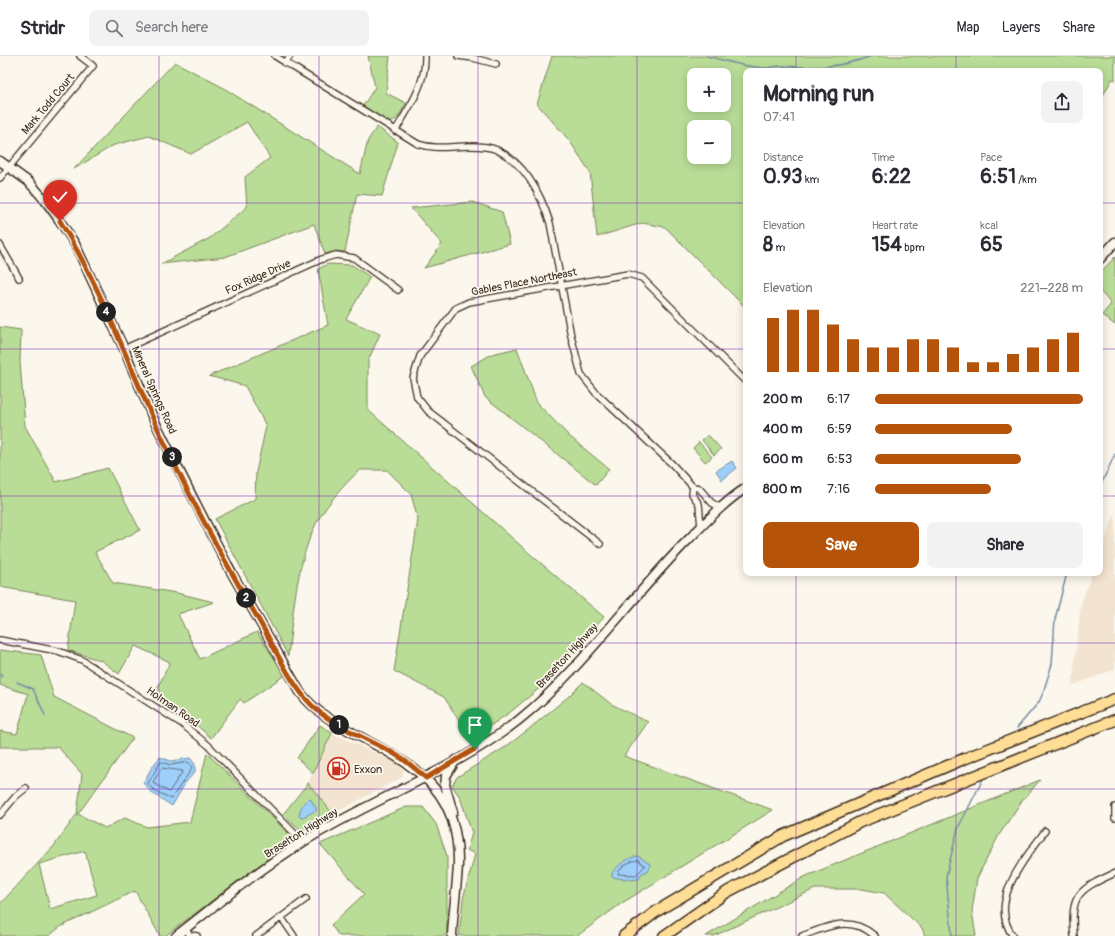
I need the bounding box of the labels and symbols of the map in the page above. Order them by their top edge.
street label: Mark Todd Court [19,71,78,137]
pin [43,180,77,221]
street label: Fox Ridge Drive [223,257,293,297]
street label: Gables Place Northeast [470,265,578,299]
pin: 4 [96,302,116,322]
street label: Mineral Springs Road [129,344,179,436]
pin: 3 [162,447,182,467]
pin: 2 [236,588,256,608]
street label: Braselton Highway [534,621,601,691]
street label: Holman Road [144,684,202,730]
pin [458,708,492,749]
pin: 1 [329,715,349,735]
fuel station icon: Exxon [326,756,352,782]
place label: Exxon [354,763,382,776]
street label: Braselton Highway [262,805,340,861]

